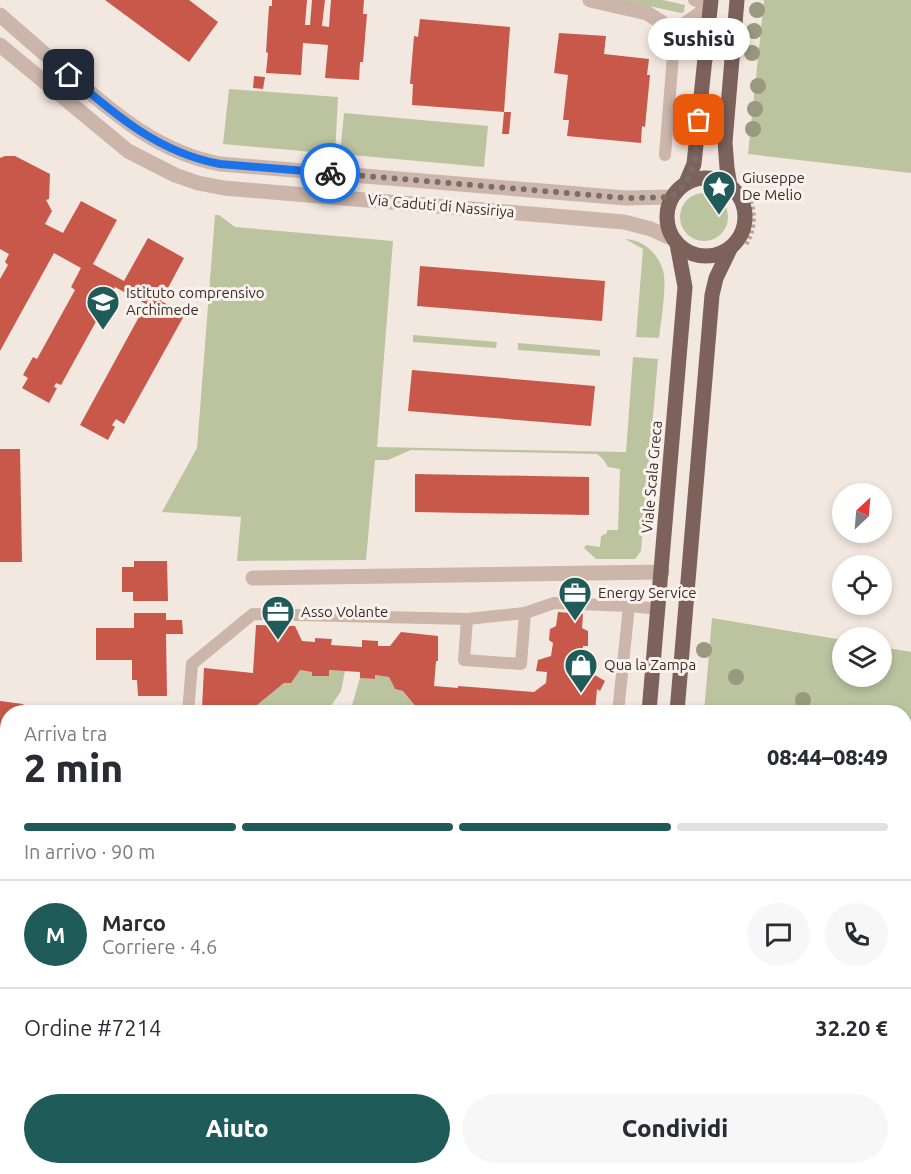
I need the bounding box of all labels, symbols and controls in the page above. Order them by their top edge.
callout: Sushisù [648,18,750,60]
text: Sushisù [663,27,735,50]
pin [43,49,94,100]
icon: home [52,58,85,91]
pin [673,94,724,145]
icon: bag [682,103,715,136]
courier [300,143,360,203]
icon: bike [314,157,347,190]
place icon: Giuseppe De Melio [701,169,737,216]
place label: Giuseppe De Melio [742,169,805,203]
street label: Via Caduti di Nassiriya [367,191,515,220]
school or university icon: Istituto comprensivo Archimede [85,284,121,331]
place label: Istituto comprensivo Archimede [126,284,265,318]
street label: Viale Scala Greca [638,420,665,534]
north arrow [832,483,892,543]
map controls [832,483,892,687]
button: locate [832,555,892,615]
office icon: Energy Service [557,575,593,622]
place label: Energy Service [598,584,697,601]
office icon: Asso Volante [260,594,296,641]
place label: Asso Volante [301,603,388,620]
button: layers [832,627,892,687]
shop icon: Qua la Zampa [563,647,599,694]
place label: Qua la Zampa [604,656,696,673]
text: Arriva tra [24,722,107,745]
text: 08:44–08:49 [767,744,888,769]
text: 2 min [24,746,123,789]
text: In arrivo · 90 m [24,840,155,863]
button: chat [747,903,810,966]
button: phone [825,903,888,966]
text: Marco [102,910,166,935]
text: M [46,922,65,947]
text: Corriere · 4.6 [102,935,217,958]
text: Ordine #7214 [24,1015,161,1040]
text: 32.20 € [815,1015,888,1040]
button: Aiuto [24,1094,450,1163]
button: Condividi [462,1094,888,1163]

